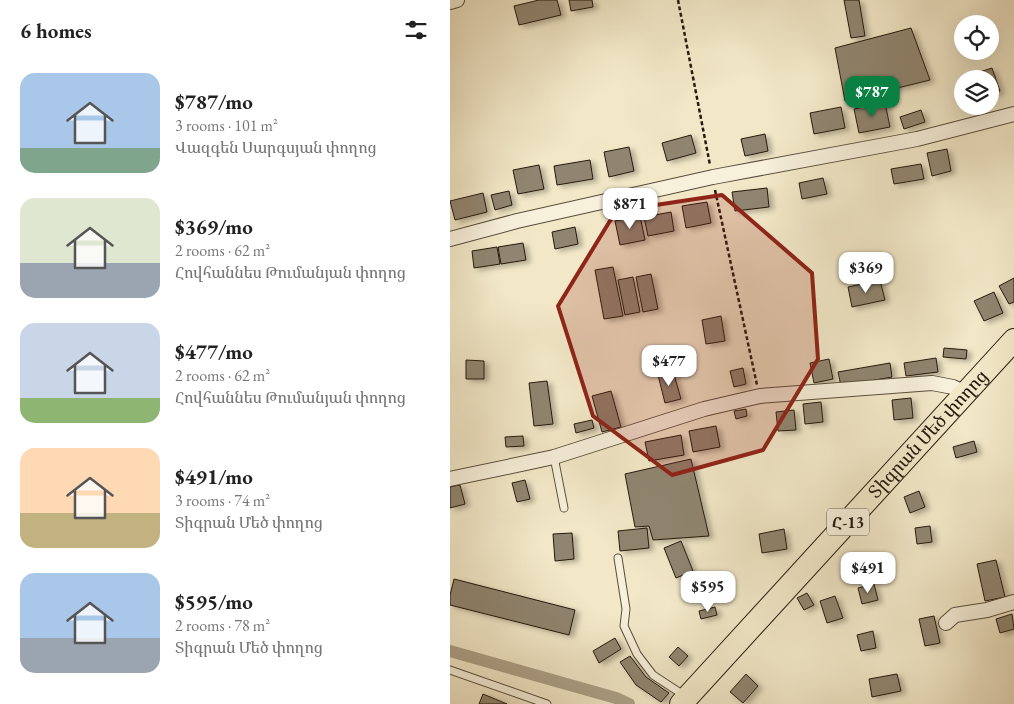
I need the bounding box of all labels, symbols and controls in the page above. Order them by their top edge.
map controls [954,15,999,115]
button: locate [954,15,999,60]
icon: filters [402,16,430,44]
text: 6 homes [20,17,92,44]
button: layers [954,70,999,115]
pin: $787 [842,76,902,118]
text: $787 [856,81,888,102]
text: $787/mo [175,88,253,115]
icon: home [60,93,120,153]
text: 3 rooms · 101 m² [175,115,278,136]
text: Վազգեն Սարգսյան փողոց [175,137,376,158]
pin: $871 [600,188,660,230]
text: $871 [614,193,646,214]
text: $369/mo [175,213,253,240]
icon: home [60,218,120,278]
text: 2 rooms · 62 m² [175,240,270,261]
pin: $369 [836,252,896,294]
text: $369 [850,257,882,278]
text: Հովհաննես Թումանյան փողոց [175,262,406,283]
text: $477/mo [175,338,253,365]
icon: home [60,343,120,403]
pin: $477 [639,344,699,387]
text: $477 [653,350,685,371]
street label: Տիգրան Մեծ փողոց [863,364,992,503]
text: 2 rooms · 62 m² [175,365,270,386]
text: Հովհաննես Թումանյան փողոց [175,387,406,408]
text: $491/mo [175,463,253,490]
icon: home [60,468,120,528]
text: 3 rooms · 74 m² [175,490,270,511]
road number: Հ-13 [827,508,869,536]
text: Տիգրան Մեծ փողոց [175,512,323,533]
pin: $491 [838,552,898,594]
text: $491 [852,557,884,578]
pin: $595 [678,570,738,613]
text: $595 [692,576,724,597]
text: $595/mo [175,588,253,615]
icon: home [60,593,120,653]
text: 2 rooms · 78 m² [175,615,270,636]
text: Տիգրան Մեծ փողոց [175,637,323,658]

